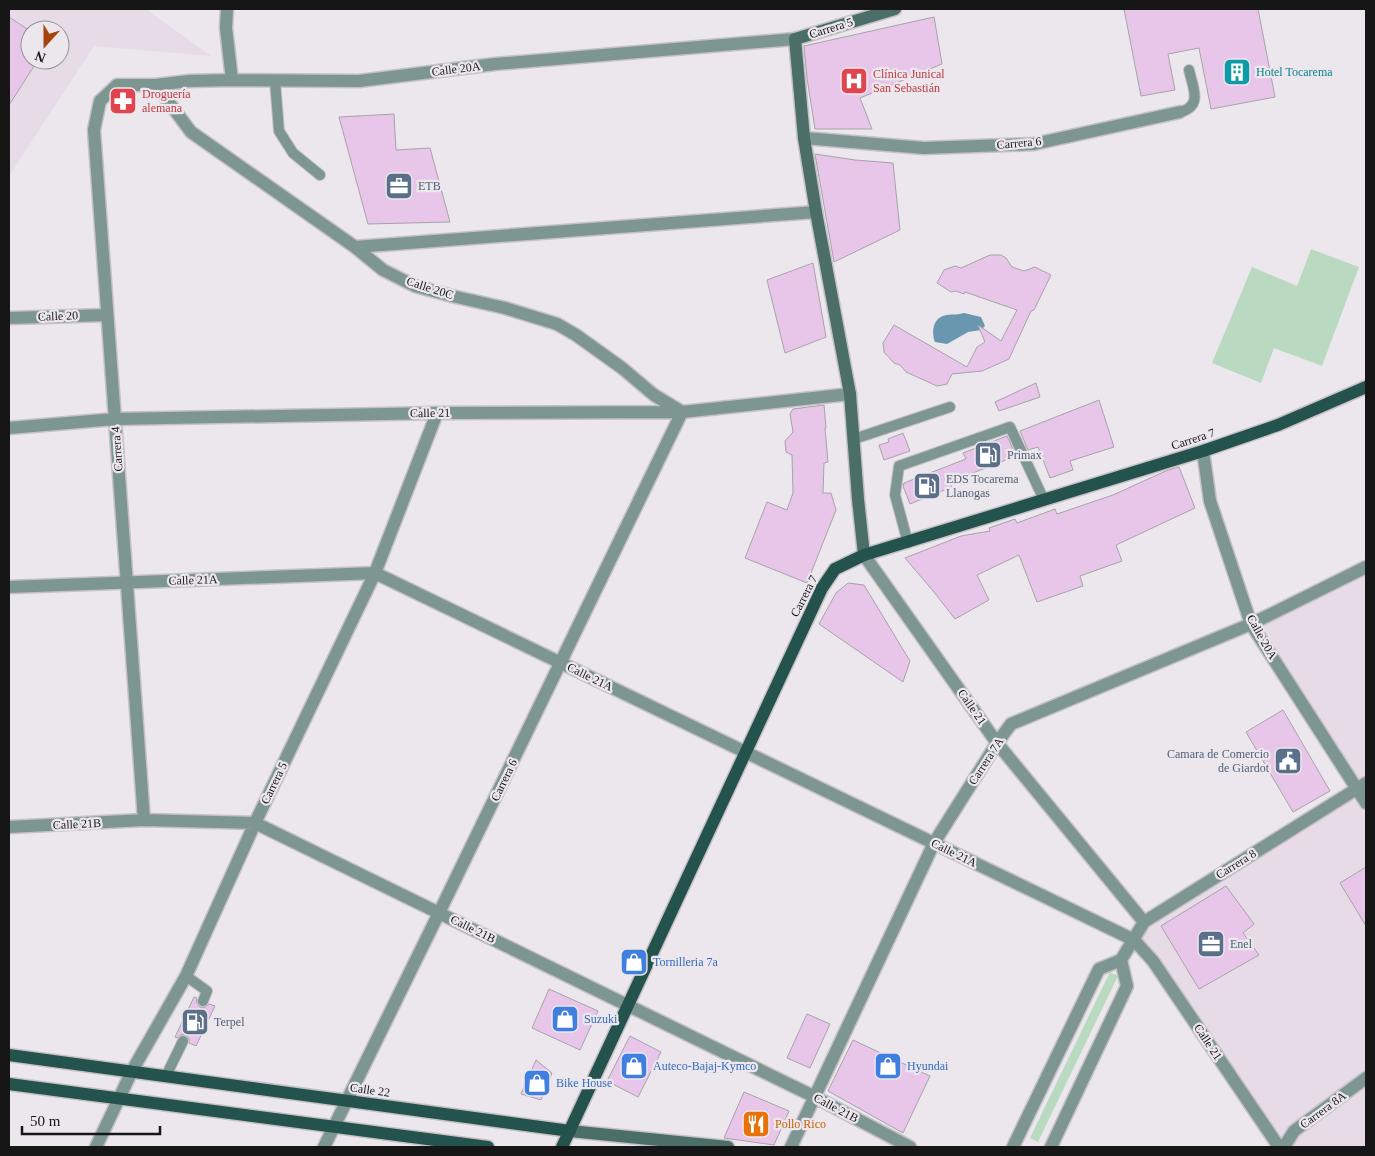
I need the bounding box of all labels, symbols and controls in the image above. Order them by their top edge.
street label: Carrera 5 [807,15,855,41]
north arrow [20,20,70,70]
text: N [33,48,48,65]
building icon: Hotel Tocarema [1222,57,1252,87]
street label: Calle 20A [431,59,481,79]
place label: Hotel Tocarema [1256,65,1333,79]
hospital icon: Clínica Junical San Sebastián [839,66,869,96]
place label: Clínica Junical San Sebastián [873,67,945,95]
pharmacy icon: Droguería alemana [108,86,138,116]
place label: Droguería alemana [142,87,191,115]
street label: Carrera 6 [996,134,1042,152]
office icon: ETB [384,171,414,201]
place label: ETB [418,179,441,193]
street label: Calle 20C [405,274,455,302]
street label: Calle 20 [38,308,78,324]
street label: Calle 21 [410,406,450,420]
street label: Carrera 7 [1169,425,1217,453]
street label: Carrera 4 [108,426,126,472]
fuel station icon: Primax [973,440,1003,470]
place label: Primax [1007,448,1042,462]
fuel station icon: EDS Tocarema Llanogas [912,471,942,501]
place label: EDS Tocarema Llanogas [946,472,1019,500]
street label: Calle 21A [168,572,218,588]
street label: Carrera 7 [788,573,820,619]
street label: Calle 20A [1244,612,1280,662]
street label: Calle 21A [565,660,615,694]
street label: Calle 21 [955,686,989,728]
street label: Carrera 7A [966,734,1007,787]
public building icon: Camara de Comercio de Giardot [1273,746,1303,776]
place label: Camara de Comercio de Giardot [1167,747,1270,775]
street label: Carrera 6 [488,757,520,803]
street label: Carrera 5 [258,760,290,806]
street label: Calle 21B [53,816,101,832]
street label: Calle 21A [929,836,979,870]
street label: Carrera 8 [1213,846,1259,882]
street label: Calle 21B [448,912,498,946]
office icon: Enel [1196,929,1226,959]
place label: Enel [1230,937,1253,951]
shop icon: Tornilleria 7a [619,947,649,977]
place label: Tornilleria 7a [653,955,718,969]
shop icon: Suzuki [550,1004,580,1034]
fuel station icon: Terpel [180,1007,210,1037]
place label: Suzuki [584,1012,618,1026]
place label: Terpel [214,1015,245,1029]
street label: Calle 21 [1191,1021,1225,1063]
shop icon: Auteco-Bajaj-Kymco [619,1051,649,1081]
shop icon: Hyundai [873,1051,903,1081]
place label: Auteco-Bajaj-Kymco [653,1059,756,1073]
place label: Hyundai [907,1059,949,1073]
shop icon: Bike House [522,1068,552,1098]
place label: Bike House [556,1076,612,1090]
street label: Calle 22 [349,1080,391,1100]
street label: Carrera 8A [1297,1088,1349,1131]
street label: Calle 21B [811,1090,861,1126]
scale bar [22,1104,160,1136]
restaurant icon: Pollo Rico [741,1109,771,1139]
text: 50 m [30,1113,61,1129]
place label: Pollo Rico [775,1117,826,1131]

